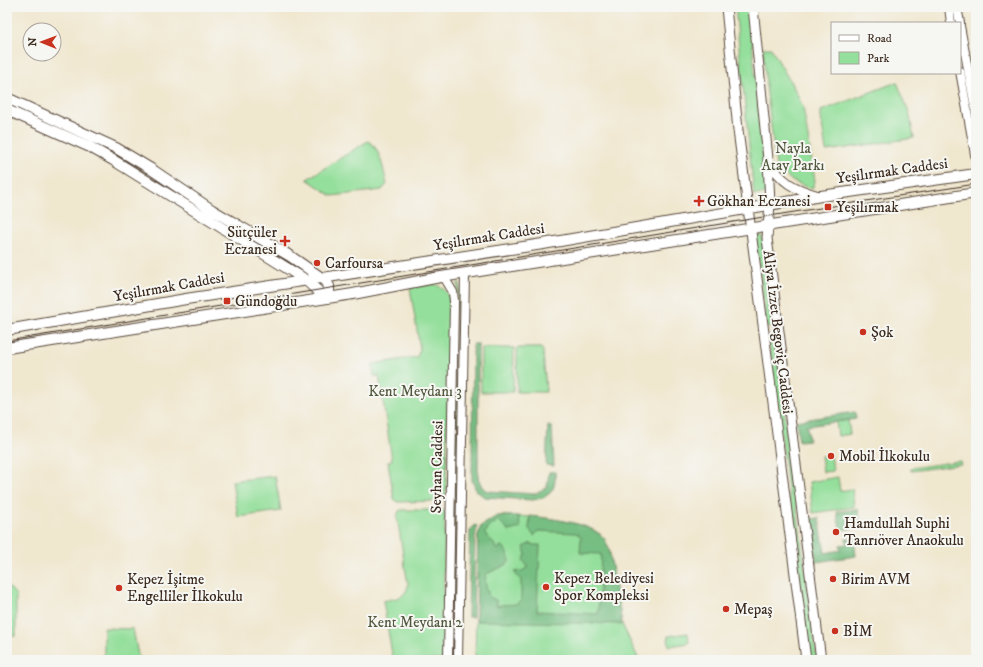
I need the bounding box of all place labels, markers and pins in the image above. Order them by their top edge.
place label: Gökhan Eczanesi [707,192,810,211]
marker: Gökhan Eczanesi [694,196,704,206]
place label: Yeşilırmak [836,198,899,217]
marker: Yeşilırmak [823,202,833,212]
place label: Sütçüler Eczanesi [224,223,277,259]
marker: Sütçüler Eczanesi [280,236,290,246]
place label: Carfoursa [325,254,384,273]
marker: Carfoursa [312,258,322,268]
place label: Gündoğdu [235,292,297,311]
marker: Gündoğdu [222,296,232,306]
place label: Şok [871,323,894,342]
marker: Şok [858,327,868,337]
place label: Mobil İlkokulu [839,447,930,466]
marker: Mobil İlkokulu [826,451,836,461]
place label: Hamdullah Suphi Tanrıöver Anaokulu [844,514,964,550]
marker: Hamdullah Suphi Tanrıöver Anaokulu [831,527,841,537]
place label: Kepez Belediyesi Spor Kompleksi [554,569,654,605]
place label: Kepez İşitme Engelliler İlkokulu [127,570,243,606]
place label: Birim AVM [841,570,911,589]
marker: Birim AVM [828,574,838,584]
marker: Kepez Belediyesi Spor Kompleksi [541,582,551,592]
marker: Kepez İşitme Engelliler İlkokulu [114,583,124,593]
place label: Mepaş [734,600,773,619]
marker: Mepaş [721,604,731,614]
place label: BİM [843,622,873,641]
marker: BİM [830,626,840,636]

